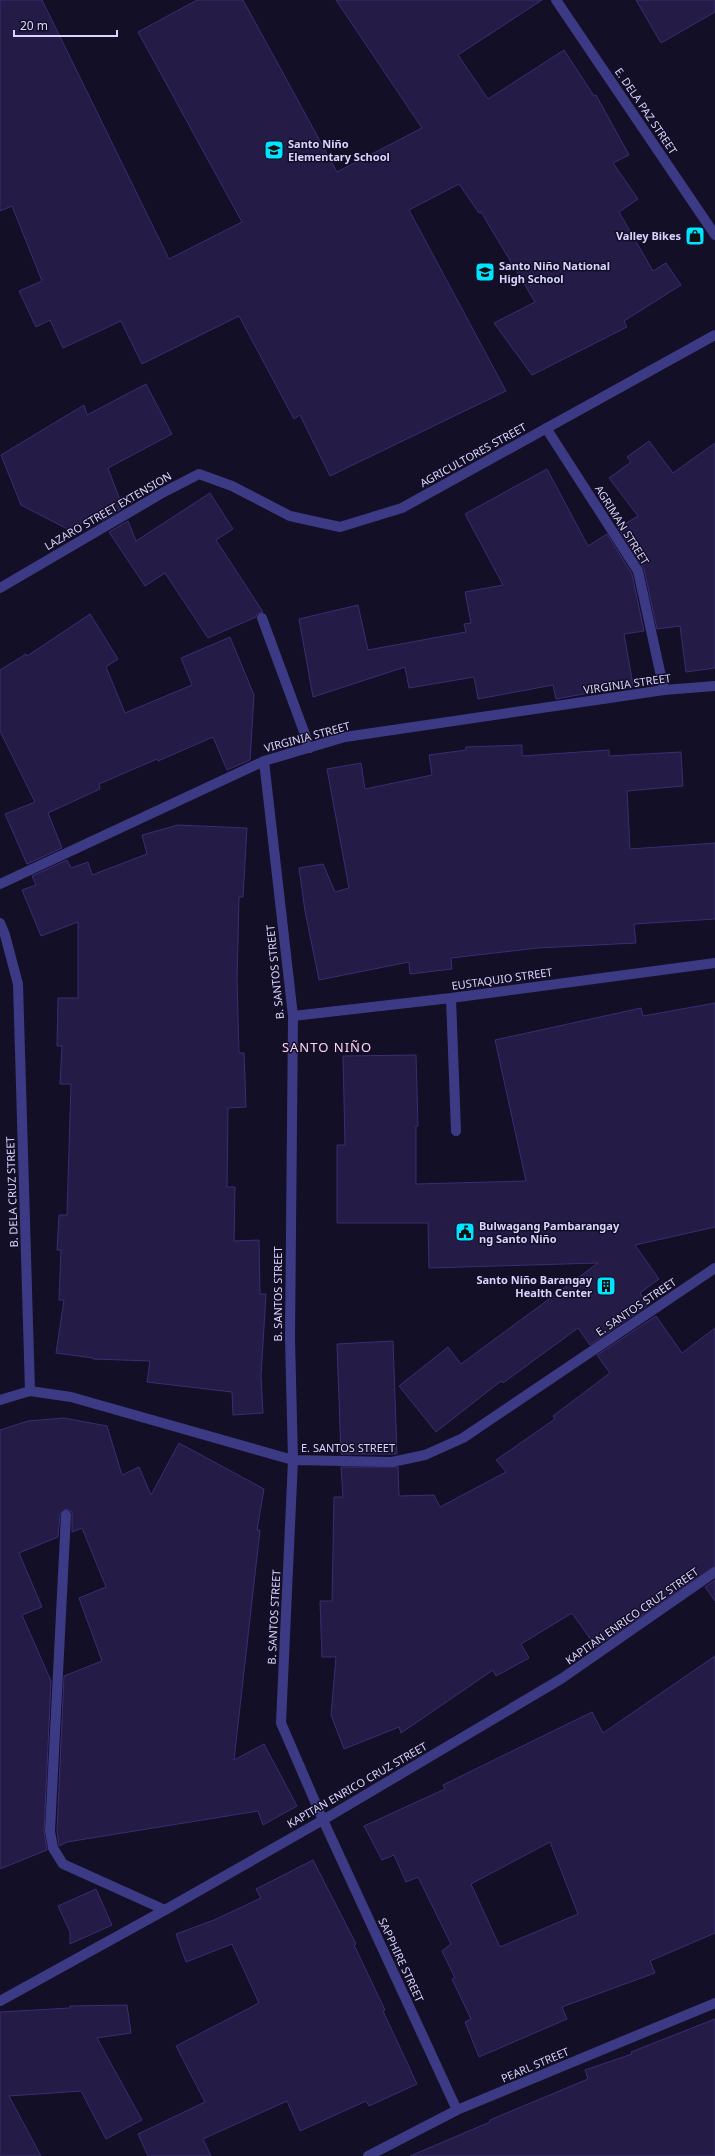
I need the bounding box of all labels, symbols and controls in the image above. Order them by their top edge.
scale bar [14,12,117,38]
text: 20 m [20,17,48,34]
street label: E. DELA PAZ STREET [612,65,681,157]
place label: Santo Niño Elementary School [288,136,390,164]
school or university icon: Santo Niño Elementary School [263,139,285,161]
shop icon: Valley Bikes [684,225,706,247]
place label: Valley Bikes [616,228,681,243]
place label: Santo Niño National High School [499,258,610,286]
school or university icon: Santo Niño National High School [474,261,496,283]
street label: AGRICULTORES STREET [417,419,529,490]
street label: LAZARO STREET EXTENSION [41,468,174,553]
street label: AGRIMAN STREET [592,482,653,567]
street label: VIRGINIA STREET [582,670,672,697]
street label: VIRGINIA STREET [262,718,351,755]
street label: B. SANTOS STREET [262,924,287,1020]
street label: EUSTAQUIO STREET [451,964,553,993]
district label: SANTO NIÑO [282,1038,372,1056]
street label: B. DELA CRUZ STREET [2,1136,21,1248]
place label: Bulwagang Pambarangay ng Santo Niño [479,1218,620,1246]
public building icon: Bulwagang Pambarangay ng Santo Niño [454,1221,476,1243]
street label: B. SANTOS STREET [270,1246,285,1342]
place label: Santo Niño Barangay Health Center [476,1272,593,1300]
street label: E. SANTOS STREET [593,1274,679,1339]
building icon: Santo Niño Barangay Health Center [595,1275,617,1297]
street label: E. SANTOS STREET [301,1440,395,1455]
street label: KAPITAN ENRICO CRUZ STREET [562,1564,701,1667]
street label: B. SANTOS STREET [264,1569,283,1665]
street label: KAPITAN ENRICO CRUZ STREET [284,1738,430,1831]
street label: SAPPHIRE STREET [375,1915,428,2004]
street label: PEARL STREET [498,2043,571,2086]

